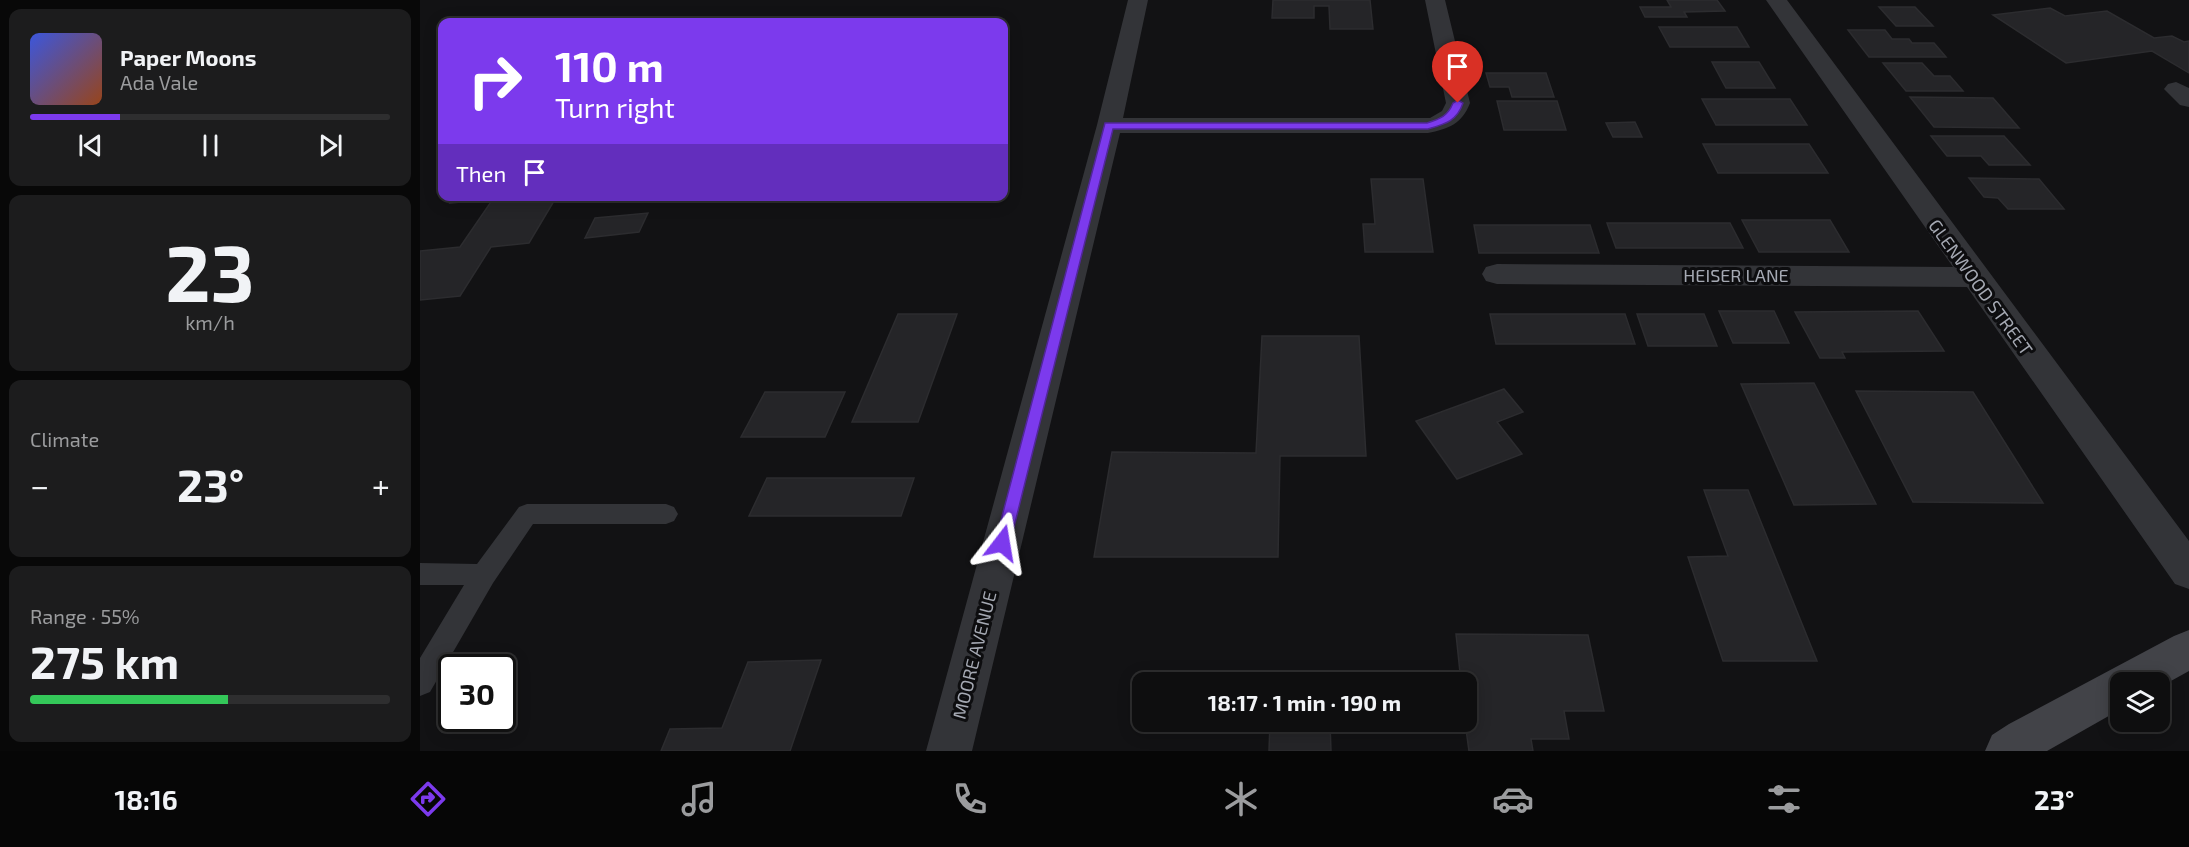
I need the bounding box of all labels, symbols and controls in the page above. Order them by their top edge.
text: 110 m [555,40,664,90]
pin [1432,41,1483,103]
icon: right [456,42,534,120]
text: Paper Moons [120,44,256,70]
icon: arrive [1441,50,1474,83]
text: Ada Vale [120,70,198,94]
text: Turn right [555,91,675,123]
icon: previous [74,129,107,162]
icon: pause [194,129,227,162]
icon: next [314,129,347,162]
icon: arrive [518,156,551,189]
text: Then [456,160,506,186]
street label: GLENWOOD STREET [1924,215,2038,360]
text: 23 [165,224,255,318]
street label: HEISER LANE [1683,264,1789,286]
text: km/h [185,310,235,334]
text: Climate [30,427,99,451]
text: 23° [177,457,244,511]
text: − [30,465,49,505]
text: + [372,465,390,505]
position arrow [970,511,1034,575]
street label: MOORE AVENUE [947,589,1001,721]
text: Range · 55% [30,604,140,628]
text: 275 km [30,634,179,688]
speed limit sign: 30 [438,654,516,732]
map controls [2110,672,2170,732]
button: layers [2110,672,2170,732]
text: 18:17 · 1 min · 190 m [1208,689,1401,715]
icon: directions [407,778,449,820]
icon: music [678,778,720,820]
icon: phone [949,778,991,820]
icon: climate [1220,778,1262,820]
icon: car [1492,778,1534,820]
icon: filters [1763,778,1805,820]
text: 18:16 [115,783,178,815]
text: 23° [2034,783,2074,815]

